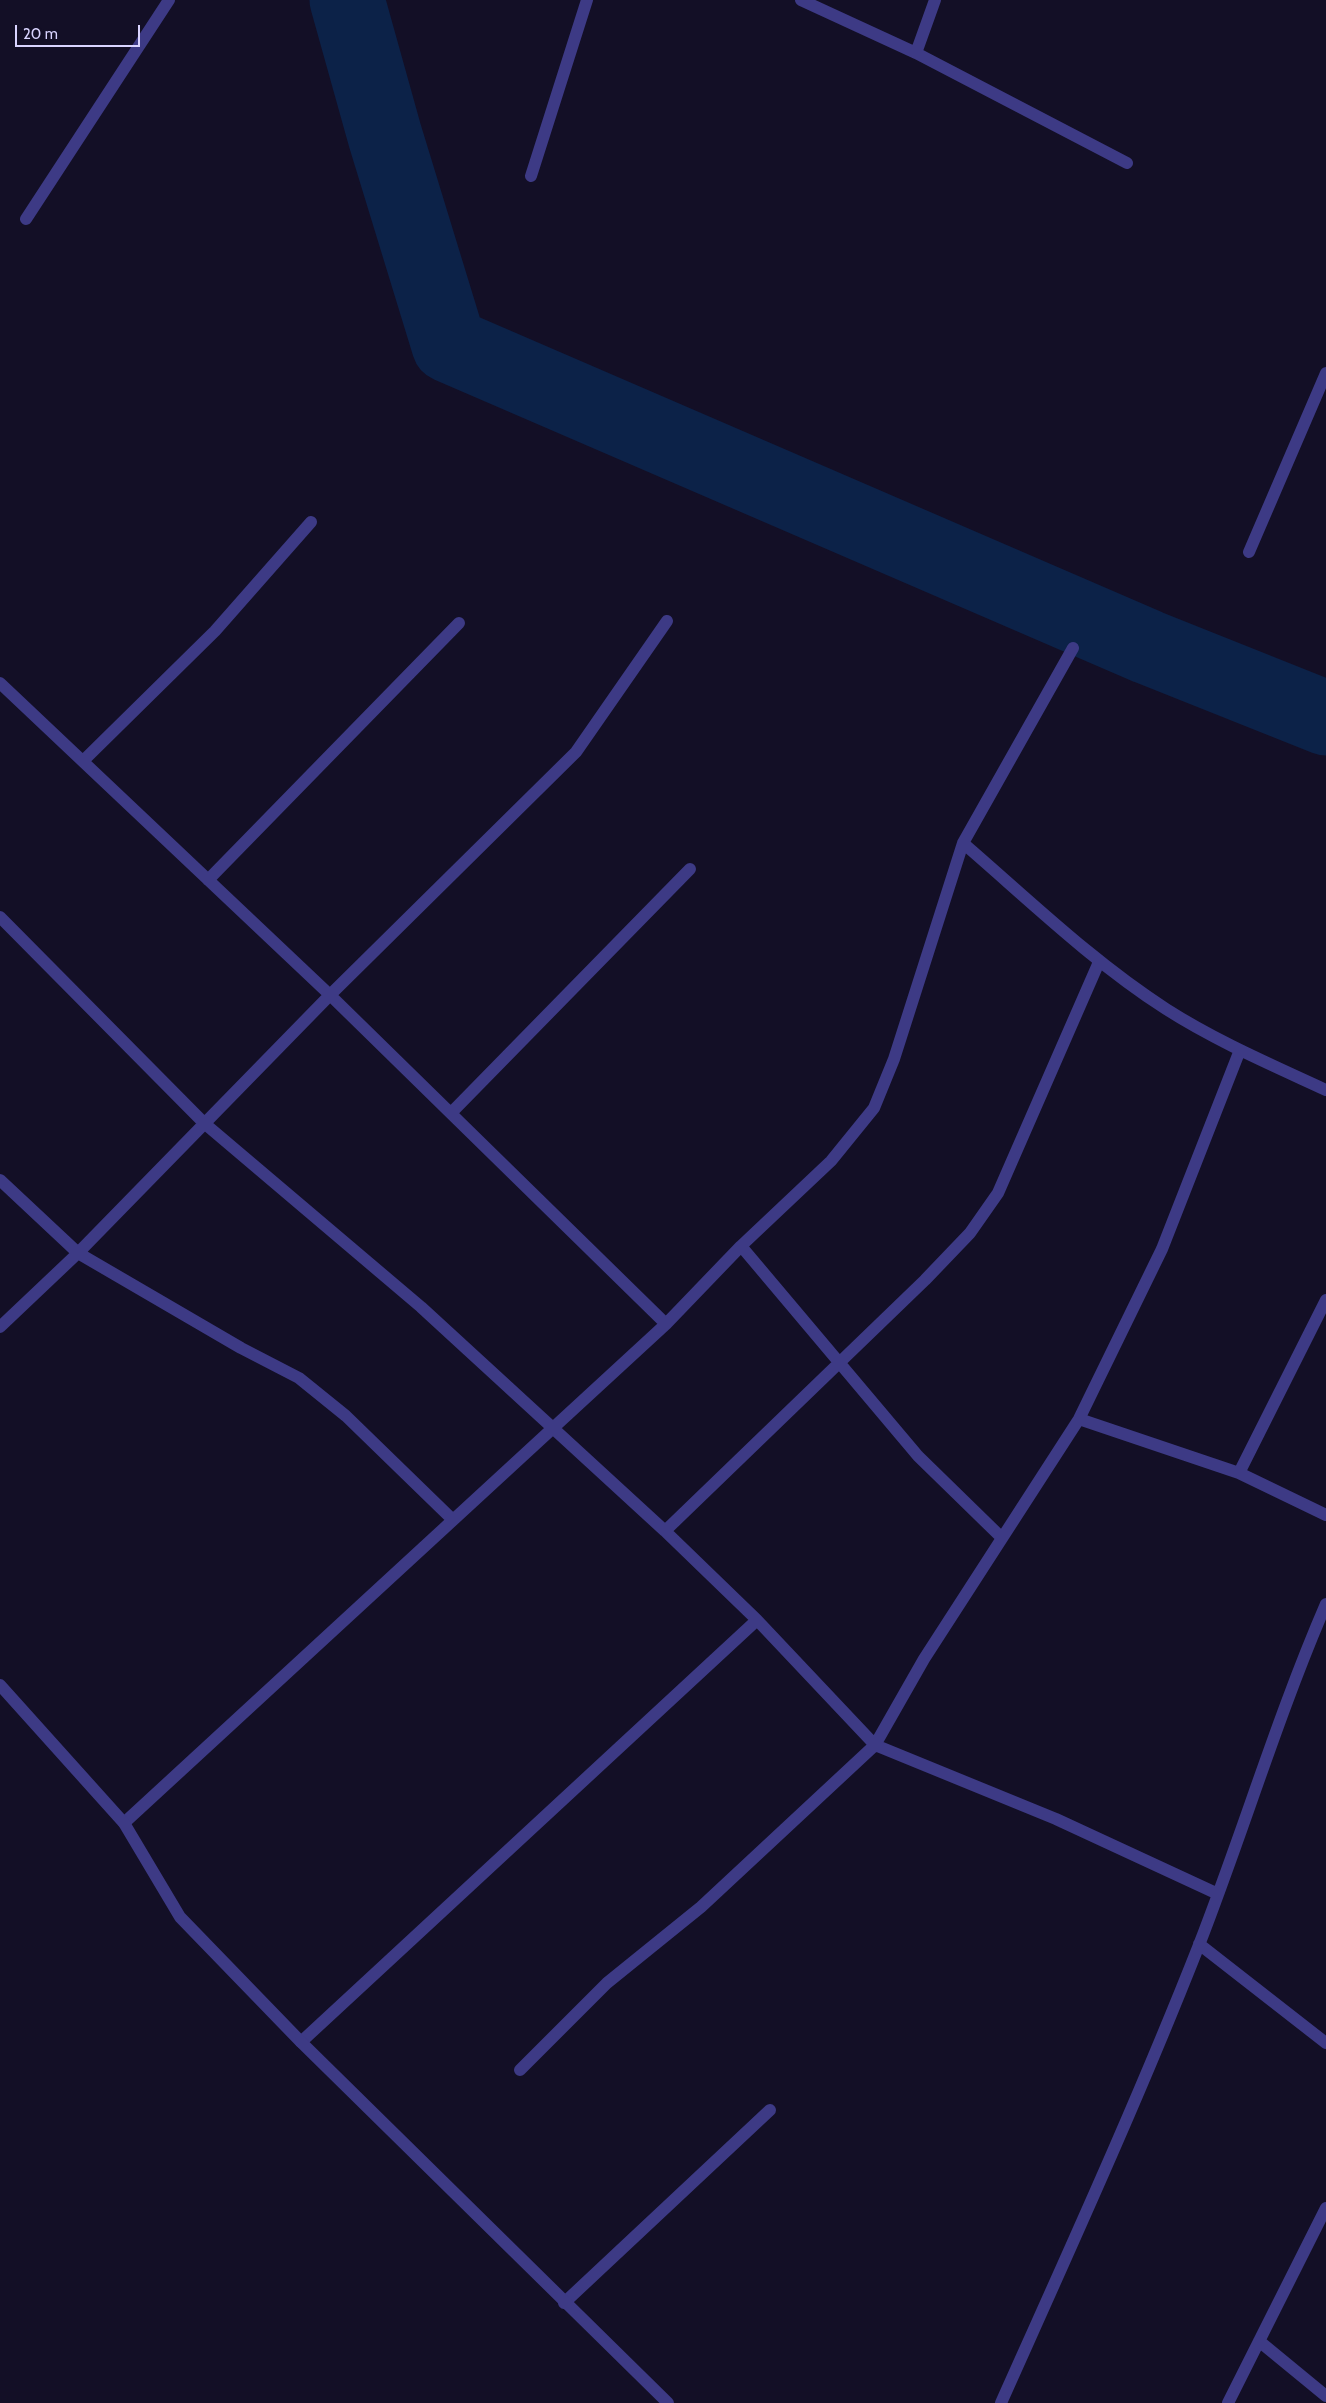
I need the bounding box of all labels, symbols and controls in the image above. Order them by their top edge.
scale bar [18,15,142,47]
text: 20 m [23,25,58,43]

